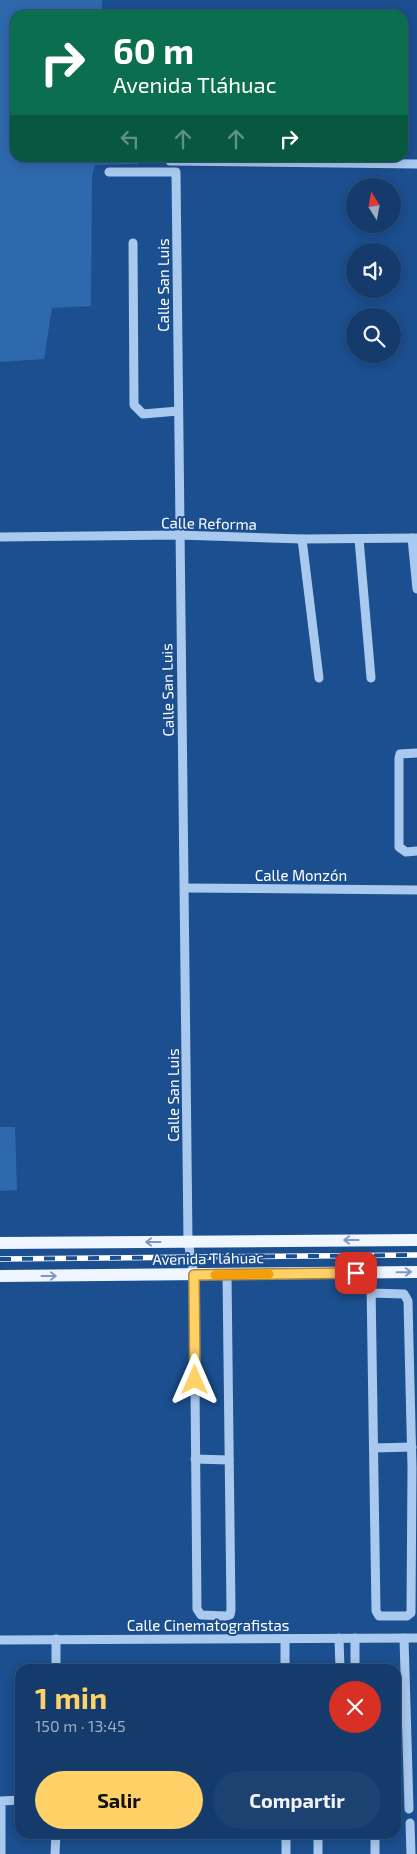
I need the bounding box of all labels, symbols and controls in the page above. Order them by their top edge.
text: 60 m [113,29,194,71]
icon: right [30,30,95,95]
text: Avenida Tláhuac [113,71,276,97]
icon: left [116,125,144,153]
icon: ahead [169,125,197,153]
icon: ahead [222,125,250,153]
icon: right [275,125,303,153]
north arrow [346,178,401,232]
map controls [346,178,401,363]
street label: Calle San Luis [154,238,172,332]
button: sound [346,243,401,298]
button: search [346,308,401,363]
street label: Calle Reforma [161,513,257,533]
street label: Calle San Luis [157,643,177,737]
street label: Calle Monzón [255,866,347,884]
street label: Calle San Luis [164,1048,182,1142]
one-way arrow [343,1235,360,1245]
one-way arrow [146,1237,162,1247]
street label: Avenida Tláhuac [152,1248,264,1268]
pin [335,1252,377,1294]
icon: arrive [342,1259,370,1287]
one-way arrow [395,1268,411,1277]
one-way arrow [40,1271,56,1281]
position arrow [168,1353,220,1405]
street label: Calle Cinematografistas [127,1616,289,1634]
text: 1 min [35,1679,107,1715]
button: close [329,1681,381,1733]
text: 150 m · 13:45 [35,1716,126,1735]
button: Salir [35,1771,203,1829]
button: Compartir [213,1771,381,1829]

